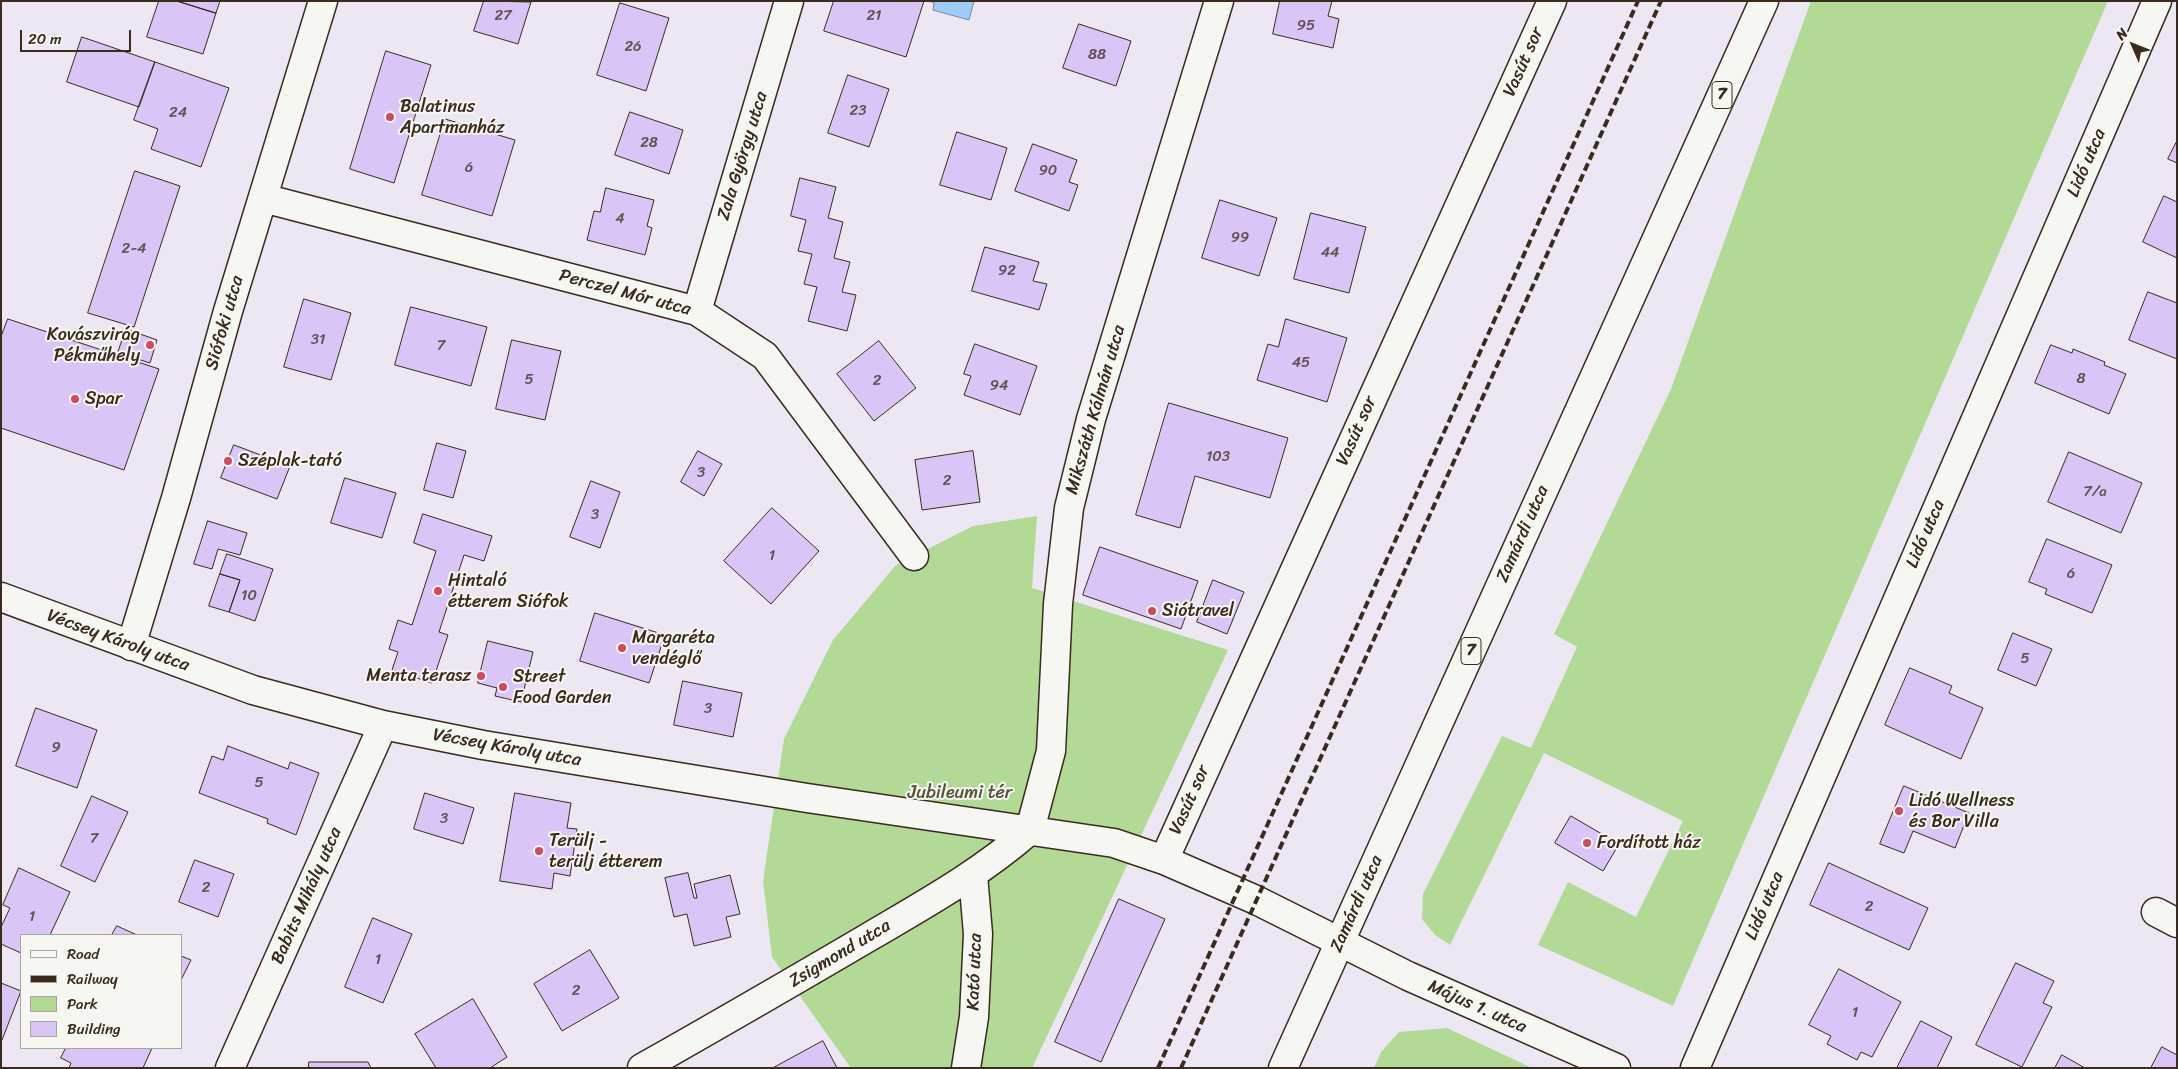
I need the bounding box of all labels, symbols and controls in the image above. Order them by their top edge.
house number: 27 [494,7,512,25]
house number: 21 [866,7,882,25]
house number: 95 [1297,17,1315,35]
scale bar [22,20,134,52]
north arrow [2108,20,2158,70]
text: N [2109,22,2134,46]
street label: Vasút sor [1499,24,1549,100]
text: 20 m [28,26,62,52]
house number: 26 [624,38,642,56]
house number: 88 [1088,46,1106,64]
road number: 7 [1712,82,1732,108]
street label: Zala György utca [713,89,773,223]
place label: Balatinus Apartmanház [400,96,505,138]
house number: 23 [850,102,866,120]
house number: 24 [169,104,187,122]
marker: Balatinus Apartmanház [384,111,396,123]
street label: Lidó utca [2063,126,2111,200]
house number: 28 [640,134,658,152]
house number: 6 [465,159,473,177]
house number: 90 [1039,162,1057,180]
house number: 4 [615,210,625,228]
house number: 99 [1231,229,1249,247]
house number: 2-4 [122,240,146,258]
house number: 44 [1321,244,1339,262]
house number: 92 [998,262,1016,280]
street label: Perczel Mór utca [557,265,693,321]
street label: Siófoki utca [201,273,249,373]
street label: Mikszáth Kálmán utca [1061,323,1131,497]
place label: Kovászvirág Pékműhely [47,324,140,366]
house number: 31 [311,331,325,349]
house number: 7 [437,337,445,355]
marker: Kovászvirág Pékműhely [144,339,156,351]
house number: 45 [1292,354,1310,372]
house number: 8 [2076,370,2086,388]
house number: 5 [524,371,534,389]
house number: 2 [873,372,881,390]
house number: 94 [990,377,1008,395]
place label: Spar [85,388,122,410]
marker: Spar [69,393,81,405]
street label: Vasút sor [1332,393,1382,469]
house number: 103 [1206,448,1230,466]
place label: Széplak-tató [238,450,342,472]
marker: Széplak-tató [222,455,234,467]
house number: 3 [697,464,705,482]
house number: 2 [943,472,951,490]
street label: Zamárdi utca [1492,482,1554,586]
house number: 7/a [2083,483,2107,501]
street label: Lidó utca [1902,497,1950,571]
house number: 3 [591,506,599,524]
house number: 1 [769,547,775,565]
house number: 6 [2067,565,2075,583]
place label: Hintaló étterem Siófok [448,570,569,612]
marker: Hintaló étterem Siófok [432,585,444,597]
house number: 10 [241,587,257,605]
place label: Siótravel [1162,600,1234,622]
street label: Vécsey Károly utca [44,605,192,677]
marker: Siótravel [1146,605,1158,617]
place label: Margaréta vendéglő [632,627,715,670]
road number: 7 [1461,637,1481,664]
marker: Margaréta vendéglő [616,642,628,654]
house number: 5 [2020,650,2030,668]
place label: Menta terasz [366,665,471,687]
place label: Street Food Garden [513,666,611,709]
marker: Menta terasz [475,670,487,682]
marker: Street Food Garden [497,681,509,693]
house number: 3 [704,700,712,718]
street label: Vécsey Károly utca [431,724,583,772]
house number: 9 [51,739,61,757]
street label: Vasút sor [1165,762,1215,838]
house number: 5 [254,774,264,792]
park label: Jubileumi tér [908,782,1012,804]
place label: Lidó Wellness és Bor Villa [1909,790,2015,832]
marker: Lidó Wellness és Bor Villa [1893,805,1905,817]
house number: 3 [440,810,448,828]
street label: Babits Mihály utca [267,824,347,968]
house number: 7 [90,830,98,848]
place label: Terülj - terülj étterem [549,830,663,872]
place label: Fordított ház [1597,832,1701,854]
marker: Fordított ház [1581,837,1593,849]
marker: Terülj - terülj étterem [533,845,545,857]
street label: Zamárdi utca [1326,852,1388,956]
street label: Lidó utca [1741,869,1789,943]
house number: 2 [202,879,210,897]
house number: 2 [1865,898,1873,916]
house number: 1 [29,908,35,926]
street label: Zsigmond utca [785,915,895,993]
street label: Kató utca [963,933,987,1011]
legend [20,934,182,1049]
text: Road [67,941,99,967]
house number: 1 [375,951,381,969]
text: Railway [67,966,118,992]
street label: Május 1. utca [1424,976,1530,1038]
house number: 2 [572,982,580,1000]
text: Park [67,991,98,1017]
house number: 1 [1852,1004,1858,1022]
text: Building [67,1016,121,1042]

